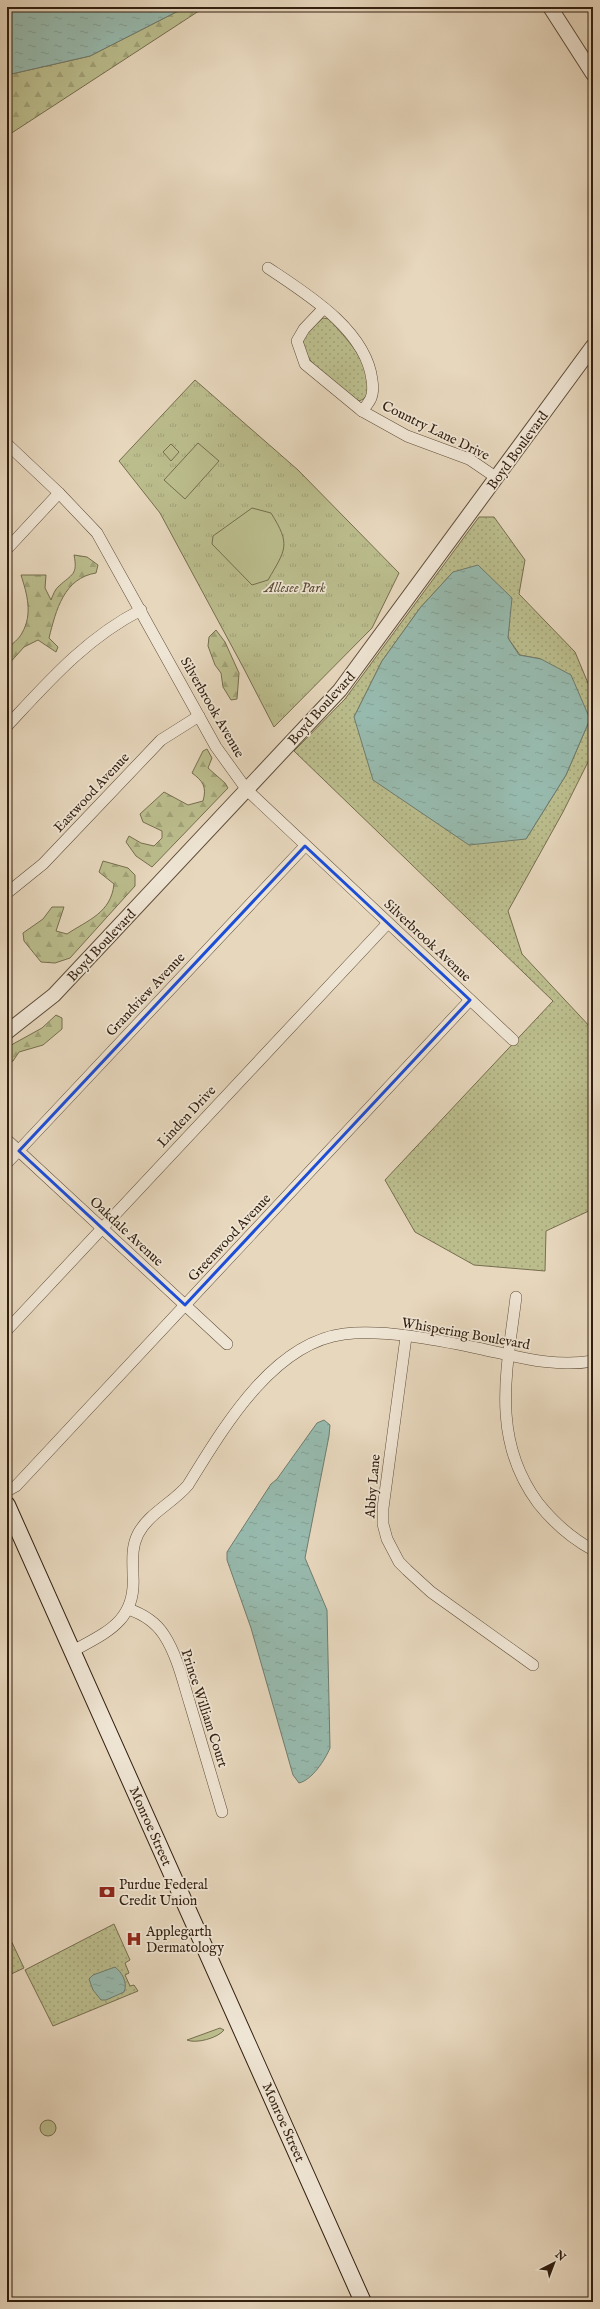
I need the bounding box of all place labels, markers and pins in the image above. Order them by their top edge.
place label: Purdue Federal Credit Union [119,1876,208,1910]
bank icon: Purdue Federal Credit Union [98,1883,116,1901]
place label: Applegarth Dermatology [145,1923,224,1957]
hospital icon: Applegarth Dermatology [125,1930,143,1948]

